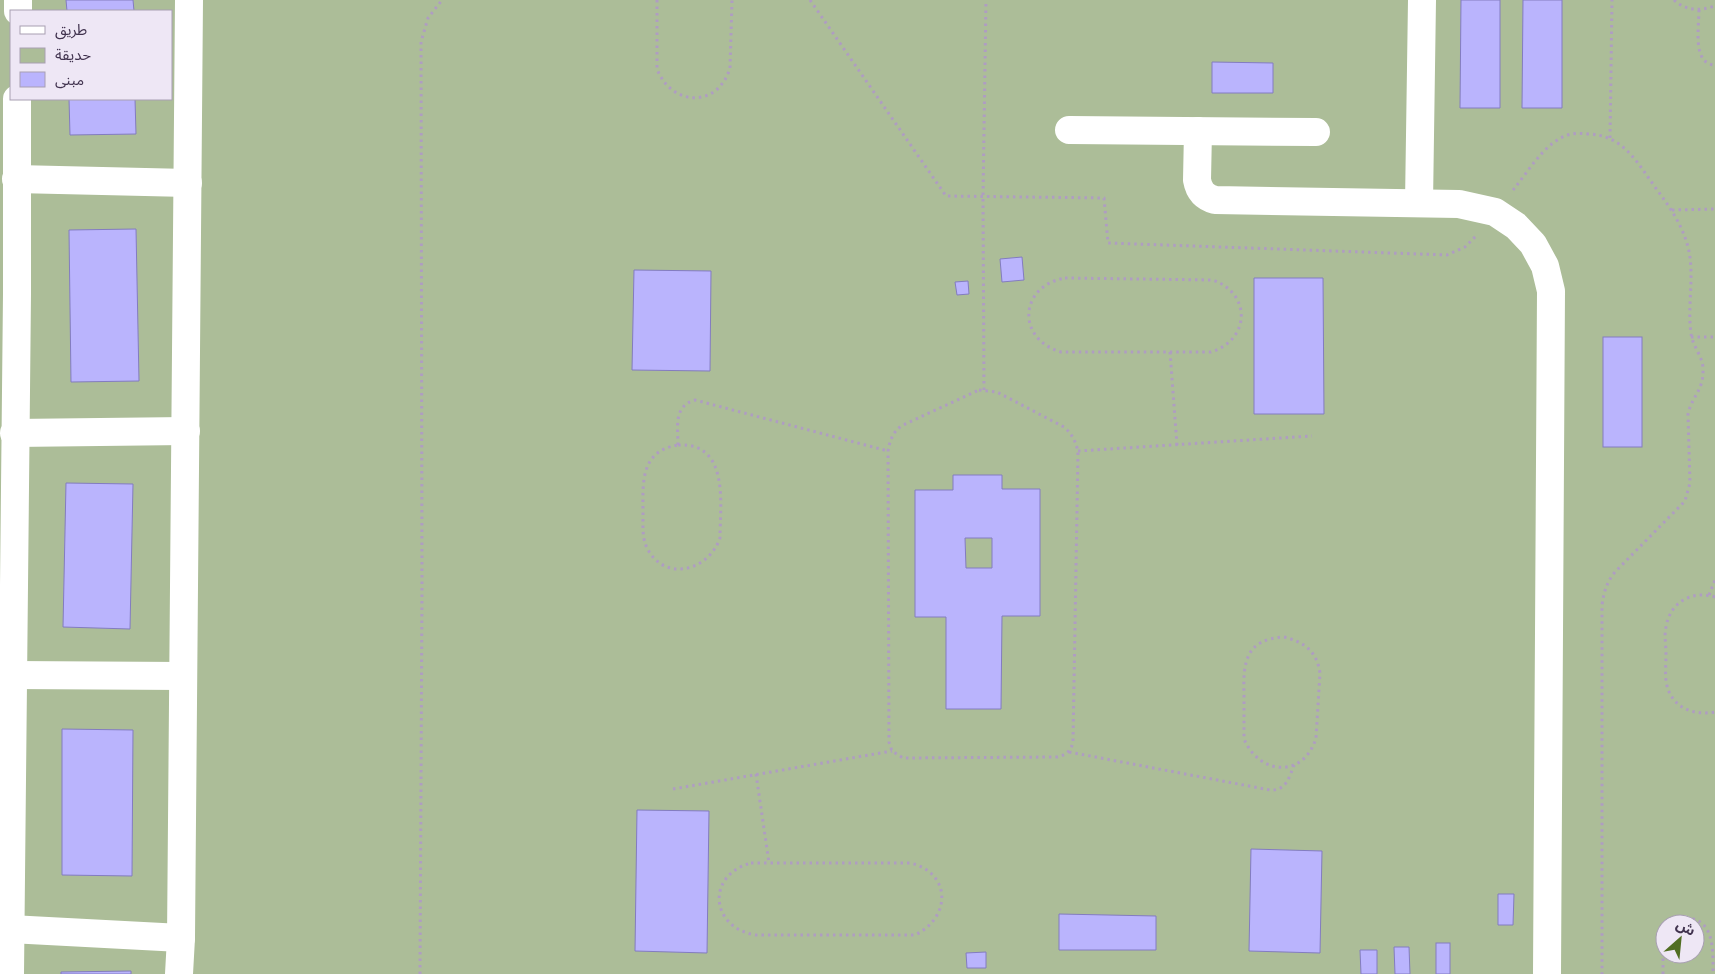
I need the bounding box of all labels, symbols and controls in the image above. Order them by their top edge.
legend [10,10,172,100]
text: طريق [55,20,87,40]
text: حديقة [55,45,91,63]
text: مبنى [55,70,84,89]
north arrow [1655,914,1705,964]
text: ش [1674,915,1699,939]

